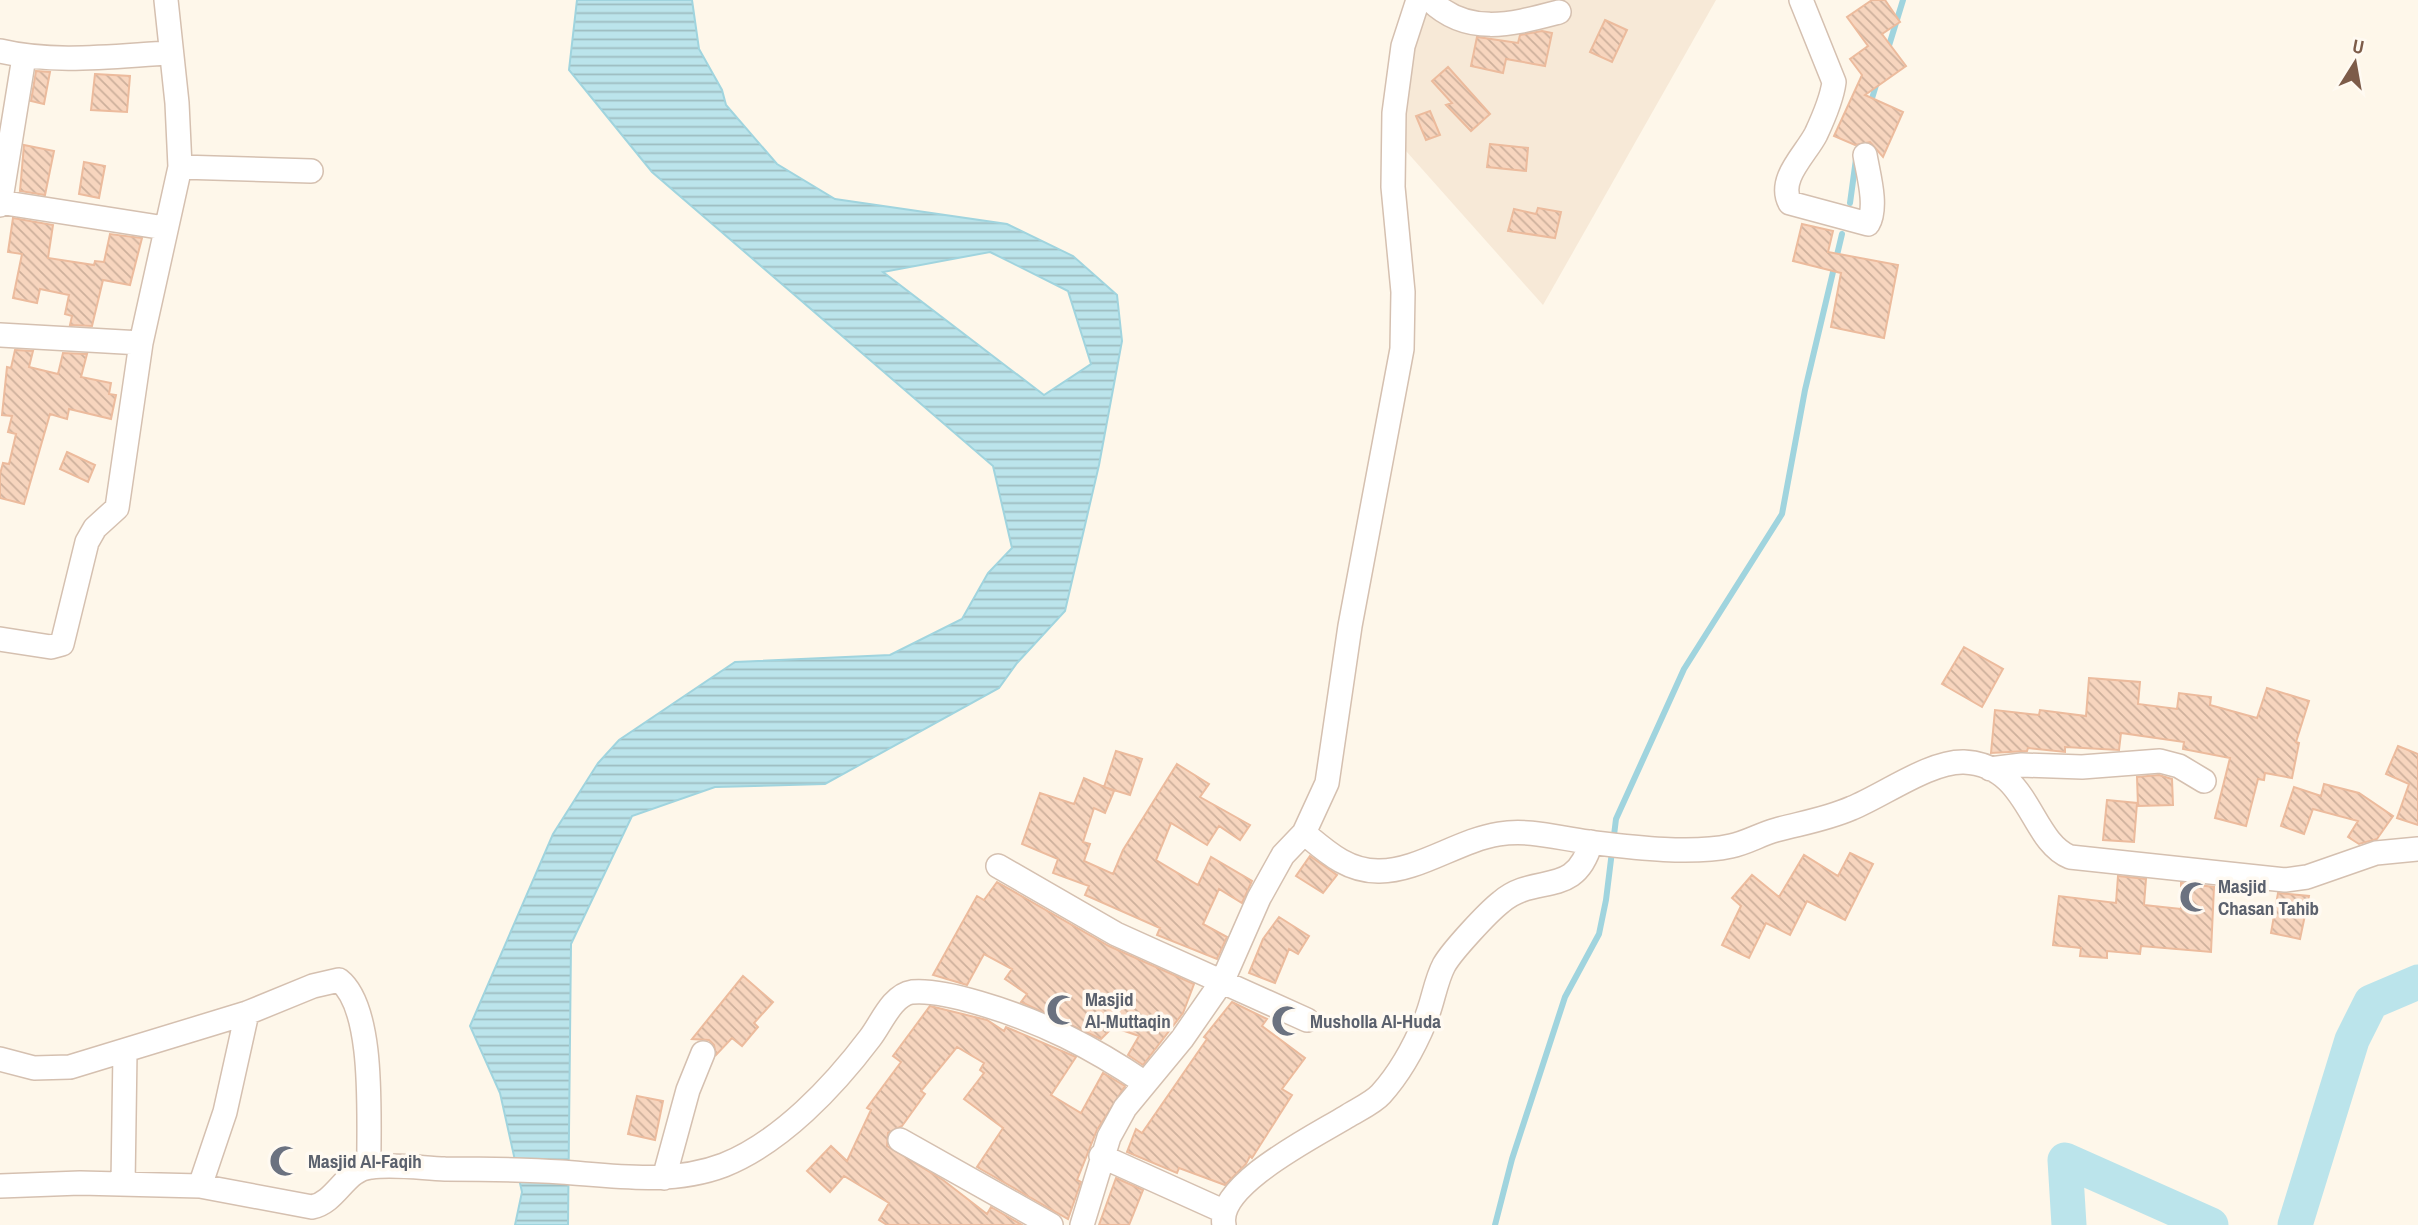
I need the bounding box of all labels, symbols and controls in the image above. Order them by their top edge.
north arrow [2320,28,2390,98]
text: U [2350,32,2366,60]
place label: Masjid Chasan Tahib [2218,873,2319,921]
mosque icon: Masjid Chasan Tahib [2178,880,2212,914]
place label: Masjid Al-Muttaqin [1085,986,1171,1034]
mosque icon: Masjid Al-Muttaqin [1045,993,1079,1027]
mosque icon: Musholla Al-Huda [1270,1004,1304,1038]
place label: Musholla Al-Huda [1310,1008,1441,1034]
mosque icon: Masjid Al-Faqih [268,1144,302,1178]
place label: Masjid Al-Faqih [308,1148,422,1174]

